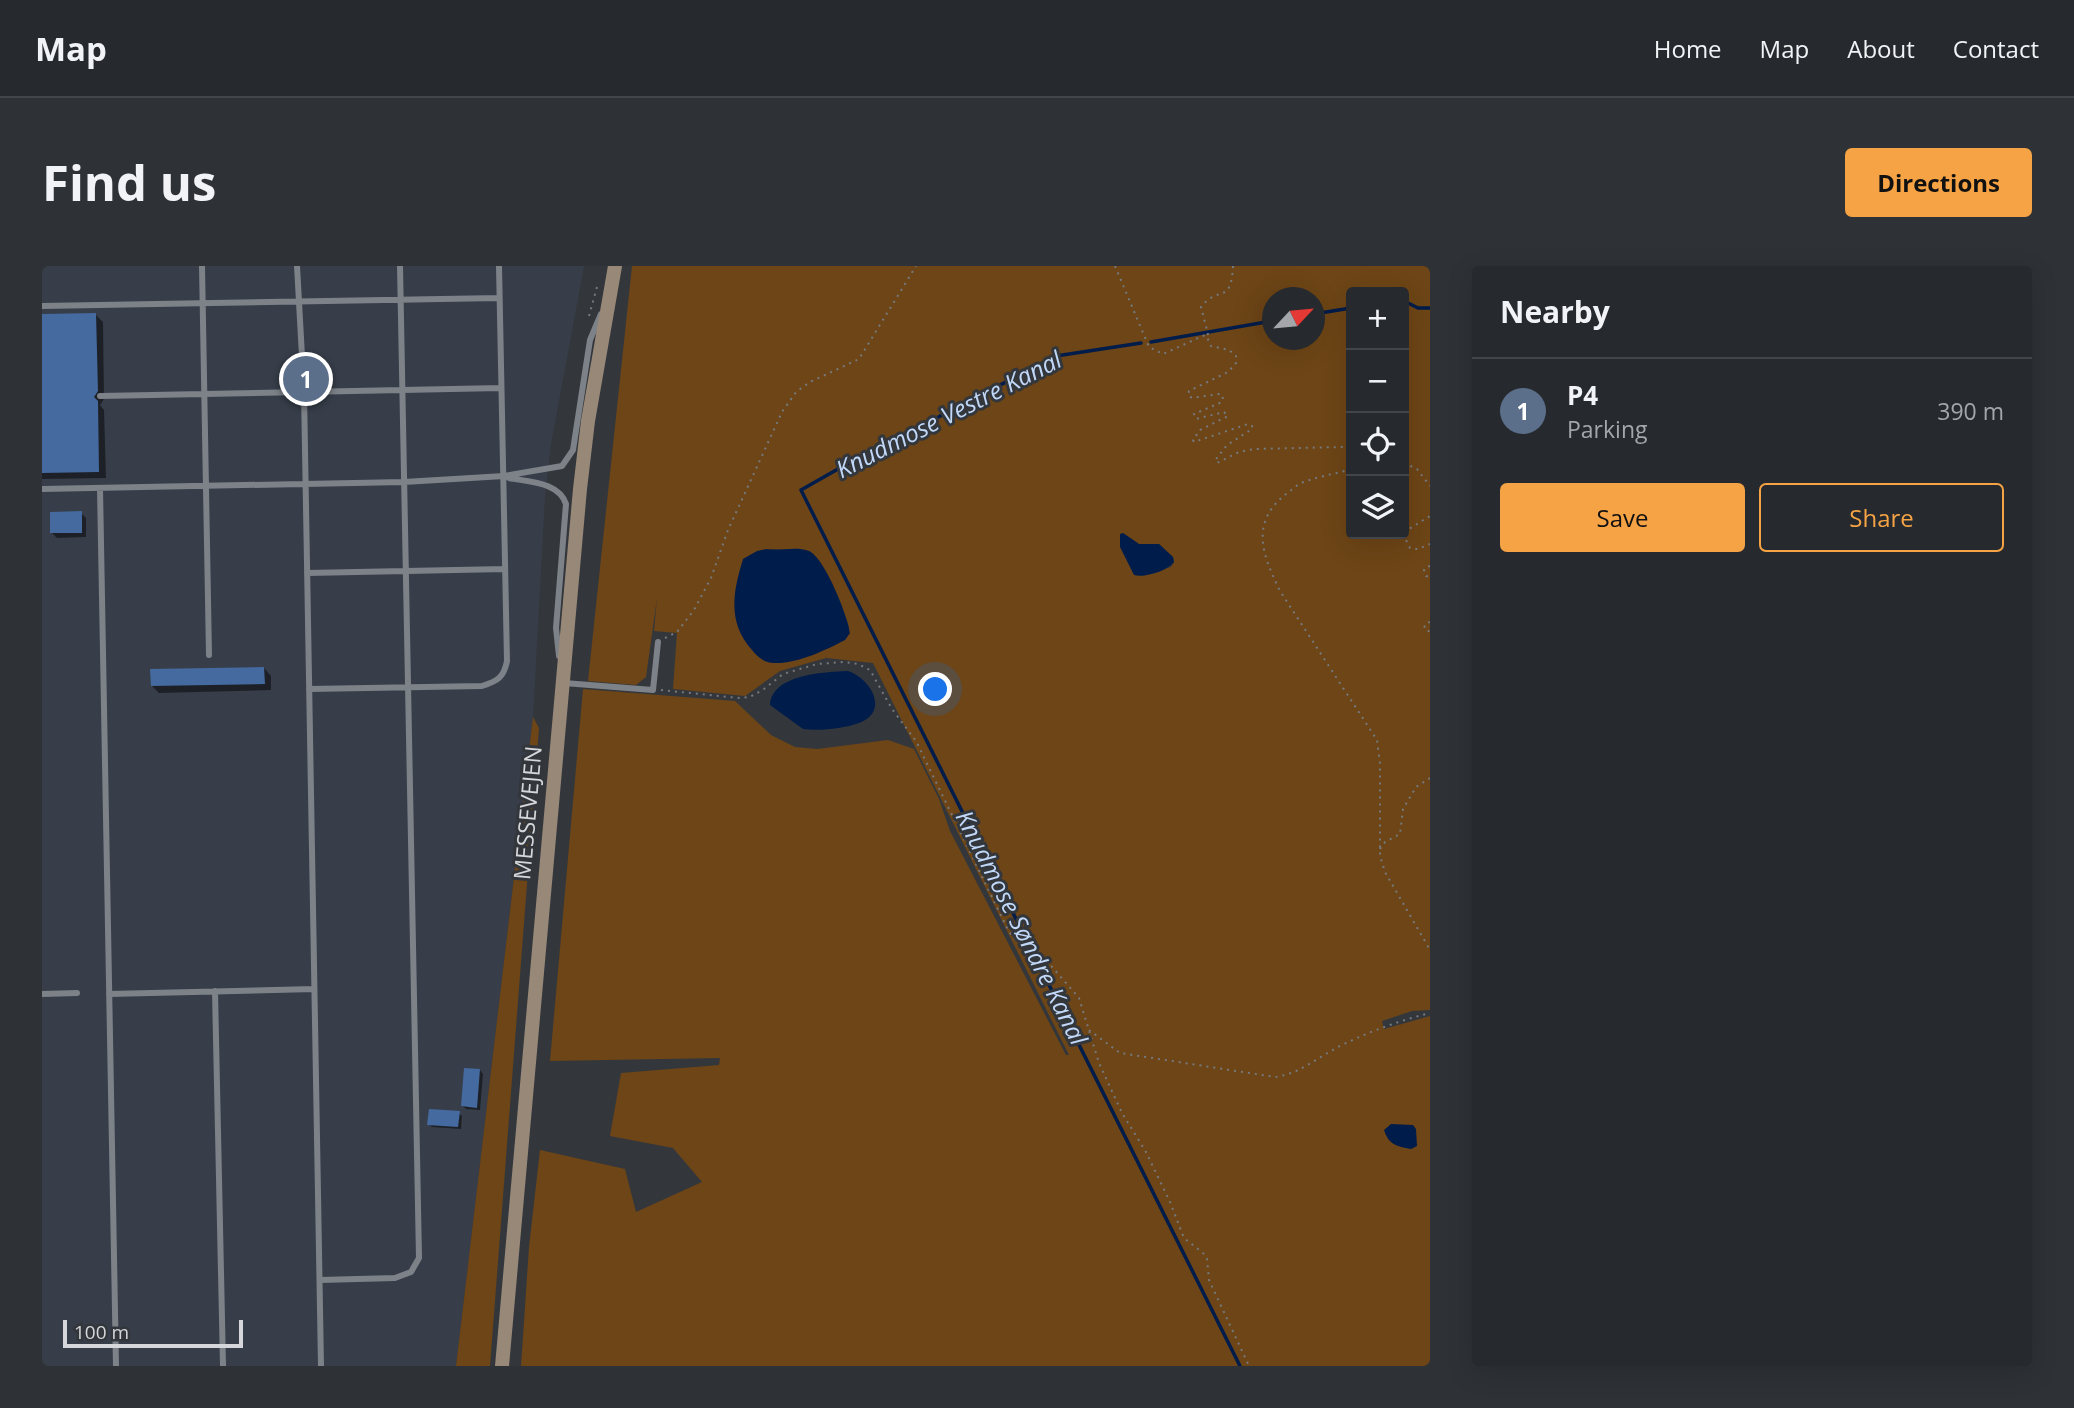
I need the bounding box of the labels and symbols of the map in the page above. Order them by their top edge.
north arrow [1262,287,1325,350]
water label: Knudmose Vestre Kanal [830,342,1068,485]
pin: 1 [283,353,329,405]
your location [918,672,952,706]
street label: MESSEVEJEN [505,745,549,881]
water label: Knudmose Søndre Kanal [949,804,1096,1051]
scale bar [63,1317,243,1349]

